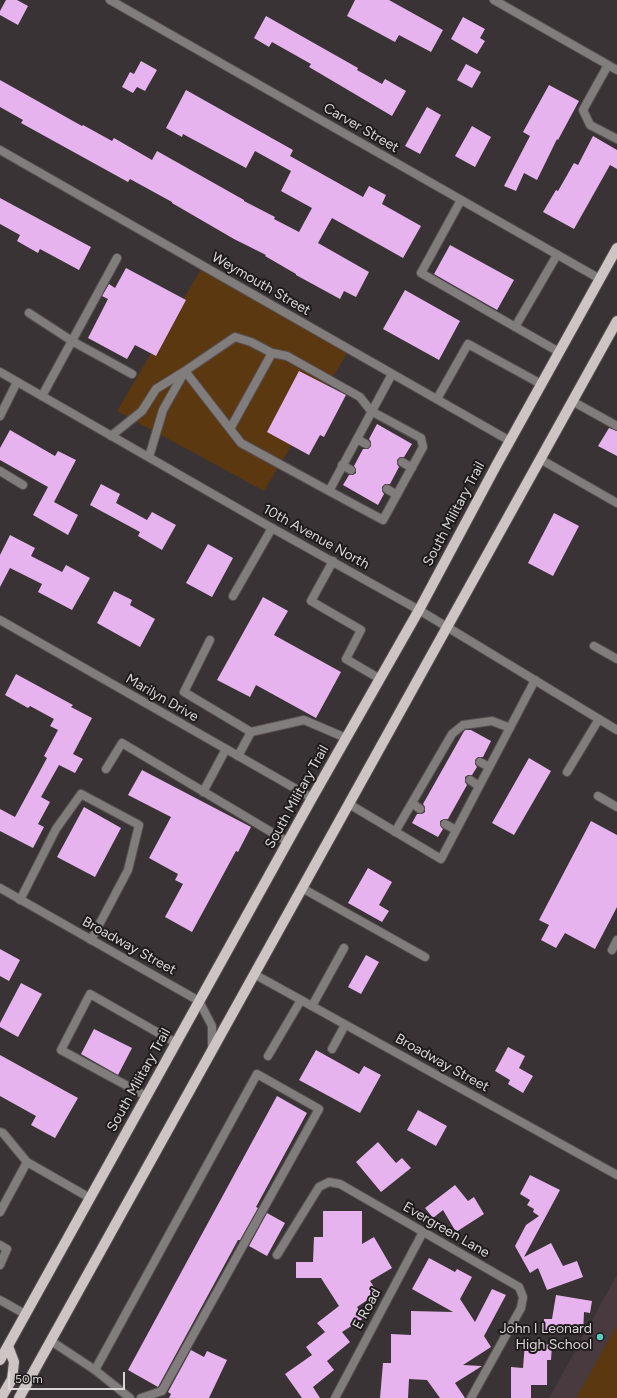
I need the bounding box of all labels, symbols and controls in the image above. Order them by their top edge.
street label: Carver Street [320,100,402,156]
street label: Weymouth Street [209,249,313,319]
street label: South Military Trail [419,459,489,569]
street label: 10th Avenue North [260,501,372,573]
street label: Marilyn Drive [123,670,201,726]
street label: South Military Trail [262,742,332,852]
street label: Broadway Street [79,913,179,979]
street label: South Military Trail [104,1025,174,1135]
street label: Broadway Street [392,1030,492,1096]
street label: Evergreen Lane [400,1198,492,1262]
street label: E Road [349,1286,385,1332]
place label: John I Leonard High School [499,1321,592,1354]
marker: John I Leonard High School [595,1332,605,1342]
scale bar [10,1364,127,1390]
text: 50 m [15,1372,43,1386]

